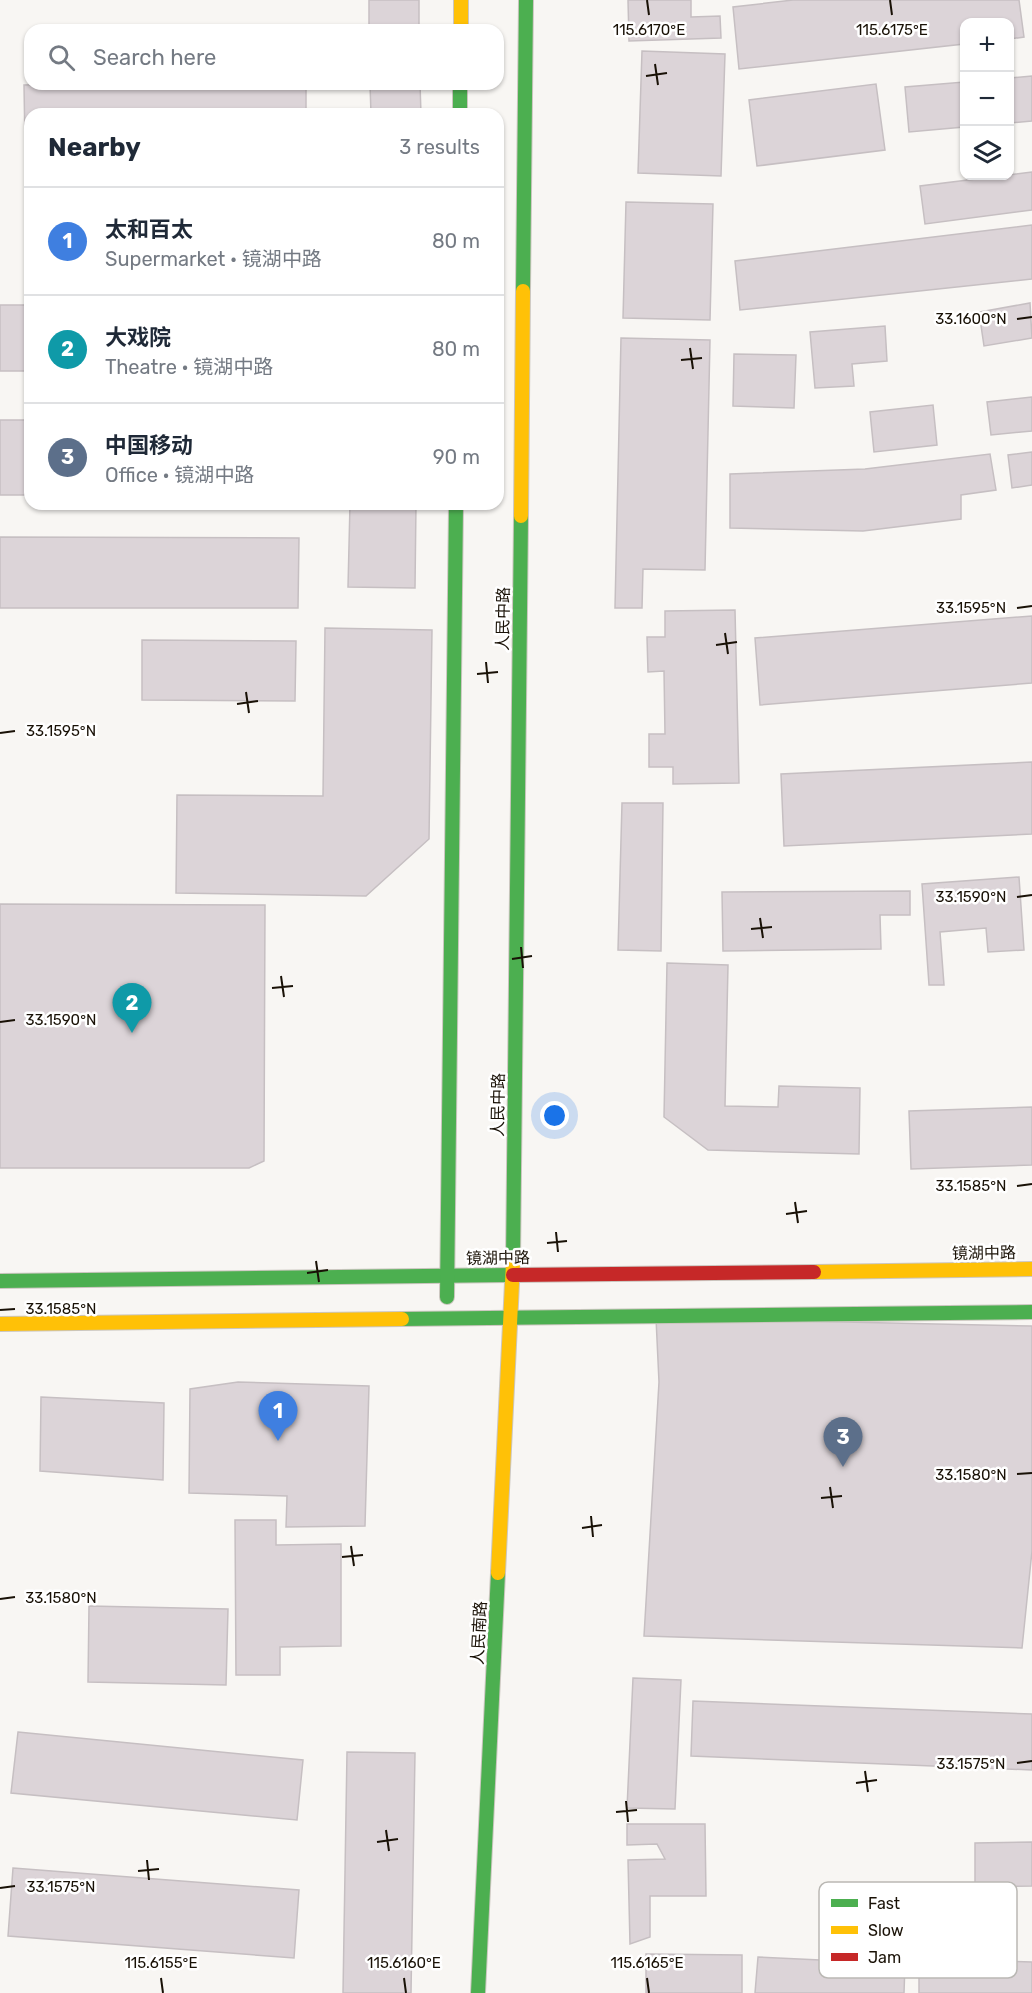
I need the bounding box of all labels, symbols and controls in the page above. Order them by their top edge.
map controls [960,18,1014,180]
button: + [960,18,1014,72]
text: 115.6170°E [613,21,685,39]
text: 115.6175°E [856,21,928,39]
search box [24,24,504,90]
icon: search [45,41,78,74]
text: Search here [93,44,216,71]
button: − [960,72,1014,126]
button: layers [960,126,1014,180]
text: Nearby [48,132,141,163]
text: 3 results [399,135,480,159]
text: 太和百太 [105,216,193,243]
text: 1 [63,229,72,253]
text: 80 m [432,229,480,253]
text: Supermarket · 镜湖中路 [105,247,322,271]
text: 33.1600°N [935,310,1007,328]
text: 大戏院 [105,324,171,351]
text: 2 [61,337,74,361]
text: 80 m [432,337,480,361]
text: Theatre · 镜湖中路 [105,355,273,379]
text: 中国移动 [105,432,193,459]
text: 3 [61,445,74,469]
text: 90 m [433,445,480,469]
text: Office · 镜湖中路 [105,463,254,487]
street label: 人民中路 [493,587,513,651]
text: 33.1595°N [936,599,1006,617]
text: 33.1595°N [26,722,96,740]
text: 33.1590°N [936,888,1006,906]
pin: 2 [112,984,152,1033]
text: 33.1590°N [26,1011,96,1029]
street label: 人民中路 [488,1073,508,1137]
your location [540,1101,569,1130]
text: 33.1585°N [936,1177,1006,1195]
street label: 镜湖中路 [952,1243,1016,1263]
street label: 镜湖中路 [466,1248,530,1268]
text: 33.1585°N [26,1300,96,1318]
pin: 1 [258,1392,298,1441]
pin: 3 [824,1418,862,1467]
text: 33.1580°N [935,1466,1007,1484]
text: 33.1580°N [25,1589,97,1607]
street label: 人民南路 [468,1601,490,1665]
text: 33.1575°N [937,1755,1006,1773]
text: 33.1575°N [27,1878,96,1896]
legend [819,1882,1017,1978]
text: Fast [868,1894,900,1913]
text: Slow [868,1921,904,1940]
text: Jam [868,1948,901,1967]
text: 115.6155°E [124,1954,198,1972]
text: 115.6160°E [367,1954,441,1972]
text: 115.6165°E [610,1954,684,1972]

